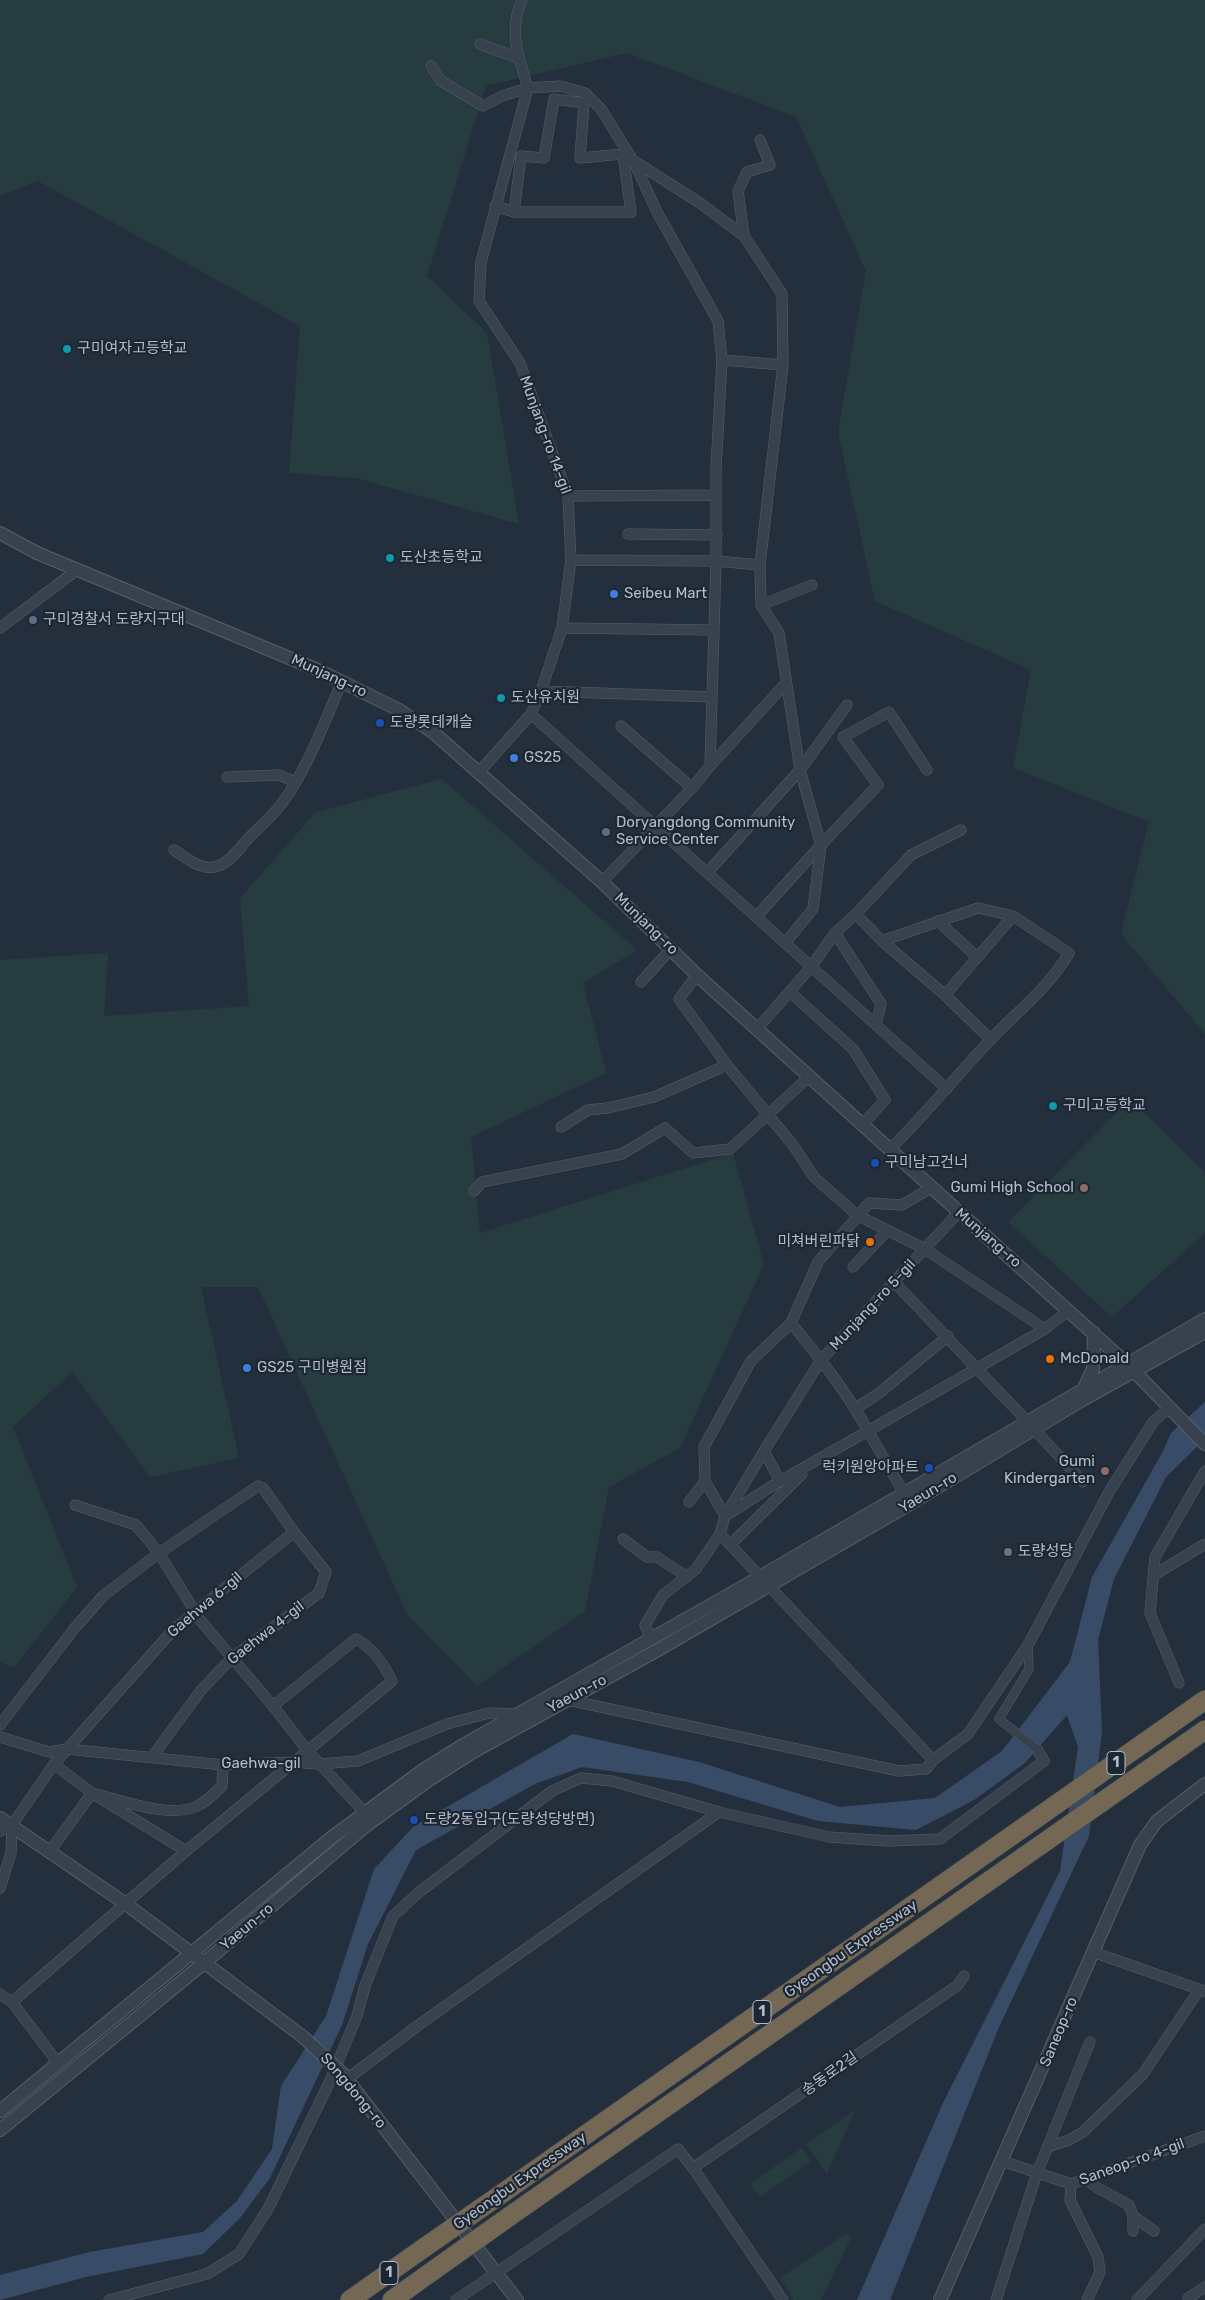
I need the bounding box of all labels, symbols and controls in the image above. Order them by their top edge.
place label: 구미여자고등학교 [77,340,187,358]
marker: 구미여자고등학교 [61,343,73,355]
street label: Munjang-ro 14-gil [515,373,575,497]
place label: 도산초등학교 [400,549,483,567]
marker: 도산초등학교 [384,552,396,564]
place label: Seibeu Mart [624,585,707,603]
marker: Seibeu Mart [608,588,620,600]
place label: 구미경찰서 도량지구대 [43,611,185,629]
marker: 구미경찰서 도량지구대 [27,614,39,626]
street label: Munjang-ro [288,651,370,701]
place label: 도산유치원 [511,689,580,707]
marker: 도산유치원 [495,692,507,704]
place label: 도량롯데캐슬 [390,714,473,732]
marker: 도량롯데캐슬 [374,717,386,729]
place label: GS25 [524,749,561,767]
marker: GS25 [508,752,520,764]
place label: Doryangdong Community Service Center [616,814,795,849]
marker: Doryangdong Community Service Center [600,826,612,838]
street label: Munjang-ro [610,889,682,959]
place label: 구미고등학교 [1063,1097,1146,1115]
marker: 구미고등학교 [1047,1100,1059,1112]
place label: 구미남고건너 [885,1154,968,1172]
marker: 구미남고건너 [869,1157,881,1169]
place label: Gumi High School [950,1179,1074,1197]
marker: Gumi High School [1078,1182,1090,1194]
street label: Munjang-ro [951,1204,1025,1272]
place label: 미쳐버린파닭 [777,1233,860,1251]
marker: 미쳐버린파닭 [864,1236,876,1248]
street label: Munjang-ro 5-gil [826,1256,920,1354]
place label: McDonald [1060,1350,1129,1368]
marker: McDonald [1044,1353,1056,1365]
place label: GS25 구미병원점 [257,1359,367,1377]
marker: GS25 구미병원점 [241,1362,253,1374]
place label: Gumi Kindergarten [1004,1453,1095,1488]
place label: 럭키원앙아파트 [822,1459,919,1477]
marker: 럭키원앙아파트 [923,1462,935,1474]
marker: Gumi Kindergarten [1099,1465,1111,1477]
street label: Yaeun-ro [896,1469,960,1517]
place label: 도량성당 [1018,1543,1073,1561]
marker: 도량성당 [1002,1546,1014,1558]
street label: Gaehwa 6-gil [164,1568,246,1642]
street label: Gaehwa 4-gil [224,1597,308,1669]
street label: Yaeun-ro [544,1671,610,1717]
road number: 1 [1107,1752,1125,1775]
street label: Gaehwa-gil [221,1755,301,1773]
place label: 도량2동입구(도량성당방면) [424,1811,595,1829]
marker: 도량2동입구(도량성당방면) [408,1814,420,1826]
street label: Gyeongbu Expressway [781,1896,921,2002]
street label: Yaeun-ro [217,1899,277,1955]
street label: Saneop-ro [1036,1994,1082,2070]
road number: 1 [753,2000,771,2024]
street label: 송동로2길 [799,2048,861,2100]
street label: Songdong-ro [316,2050,390,2132]
street label: Gyeongbu Expressway [450,2128,590,2234]
street label: Saneop-ro 4-gil [1077,2135,1187,2189]
road number: 1 [380,2262,398,2284]

